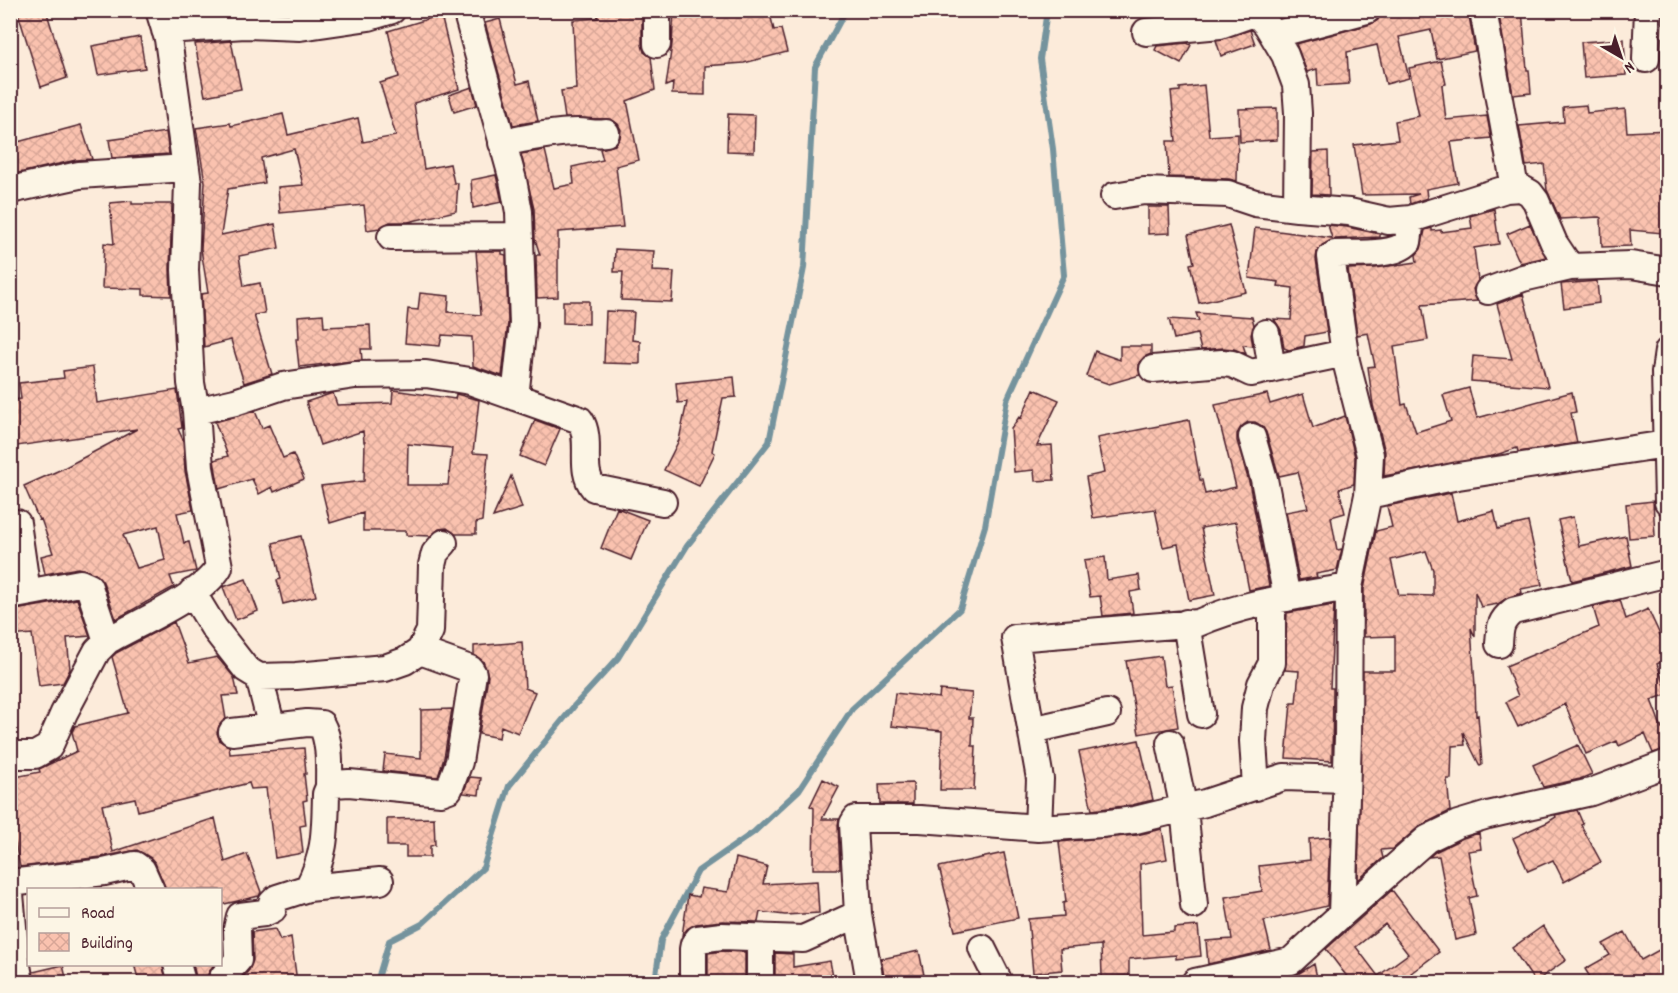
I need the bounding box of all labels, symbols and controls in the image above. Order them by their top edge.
north arrow [1591,27,1651,87]
text: N [1618,55,1639,78]
legend [27,888,222,966]
text: Road [81,902,115,927]
text: Building [81,932,133,957]

